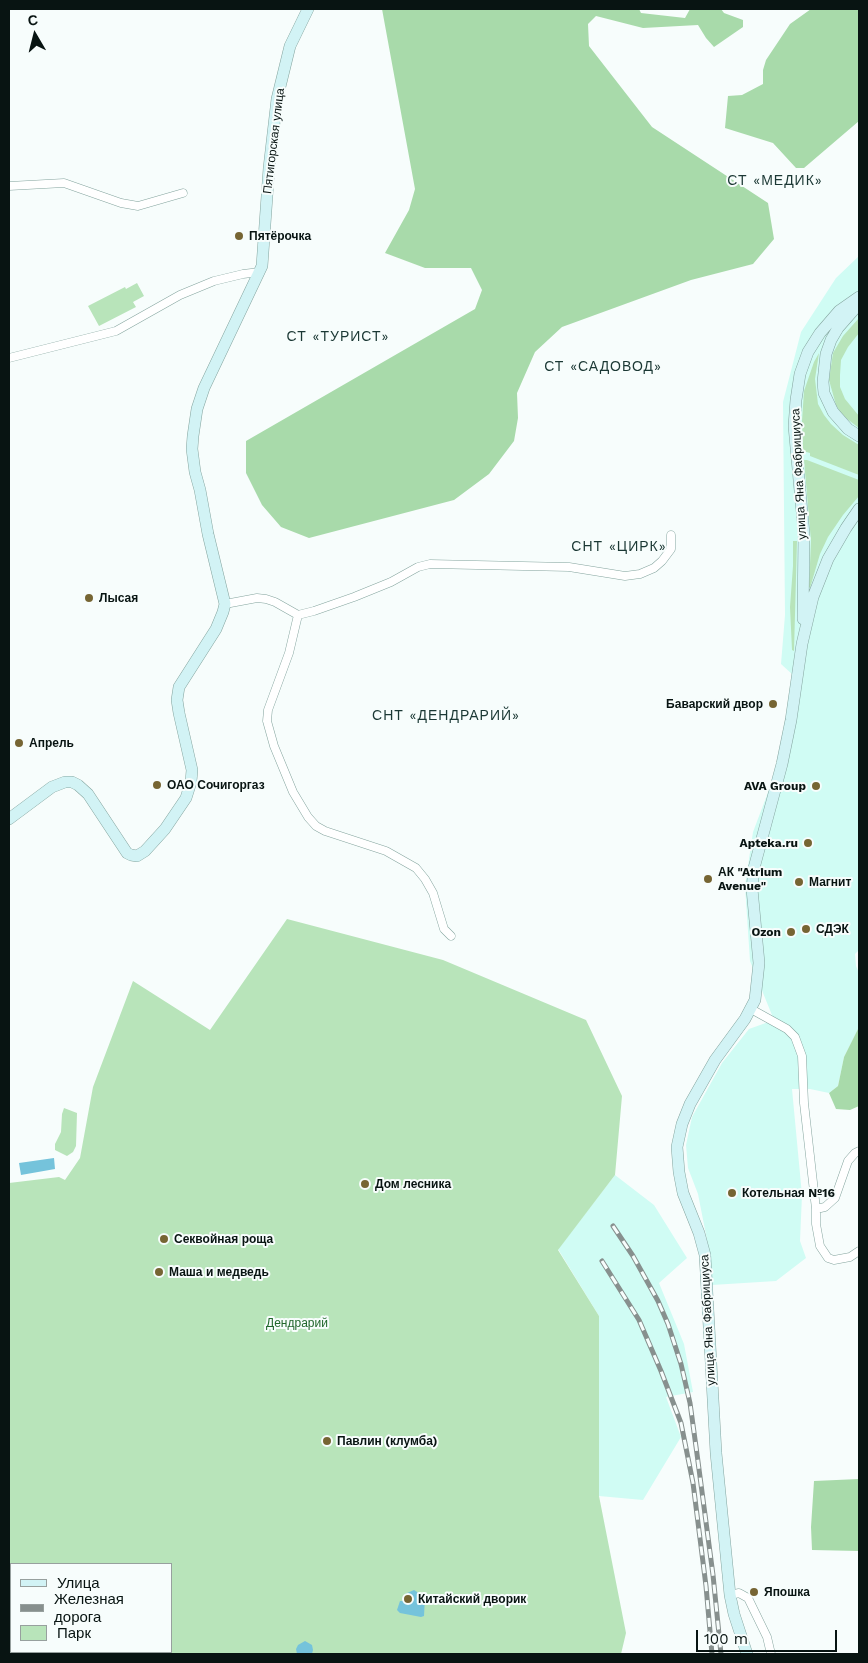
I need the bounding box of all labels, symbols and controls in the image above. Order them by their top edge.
north arrow [10,10,60,60]
text: С [27,12,39,29]
street label: Пятигорская улица [260,87,288,195]
district label: СТ «МЕДИК» [726,173,824,189]
place label: Пятёрочка [249,229,311,243]
marker: Пятёрочка [233,230,245,242]
district label: СТ «ТУРИСТ» [285,329,391,345]
district label: СТ «САДОВОД» [543,359,663,375]
street label: улица Яна Фабрициуса [788,408,810,540]
district label: СНТ «ЦИРК» [570,539,668,555]
place label: Лысая [99,591,138,605]
marker: Лысая [83,592,95,604]
place label: Баварский двор [666,697,763,711]
marker: Баварский двор [767,698,779,710]
district label: СНТ «ДЕНДРАРИЙ» [370,708,522,724]
place label: Апрель [29,736,74,750]
marker: Апрель [13,737,25,749]
place label: ОАО Сочигоргаз [167,778,265,792]
marker: ОАО Сочигоргаз [151,779,163,791]
place label: AVA Group [744,779,806,793]
marker: AVA Group [810,780,822,792]
place label: Apteka.ru [740,836,798,850]
marker: Apteka.ru [802,837,814,849]
place label: АК "Atrium Avenue" [718,865,782,893]
marker: АК "Atrium Avenue" [702,873,714,885]
place label: Магнит [809,875,851,889]
marker: Магнит [793,876,805,888]
place label: СДЭК [816,922,849,936]
marker: СДЭК [800,923,812,935]
place label: Ozon [751,925,781,939]
marker: Ozon [785,926,797,938]
place label: Дом лесника [375,1177,451,1191]
marker: Дом лесника [359,1178,371,1190]
place label: Котельная №16 [742,1186,835,1200]
marker: Котельная №16 [726,1187,738,1199]
place label: Секвойная роща [174,1232,273,1246]
marker: Секвойная роща [158,1233,170,1245]
street label: улица Яна Фабрициуса [697,1254,719,1386]
place label: Маша и медведь [169,1265,269,1279]
marker: Маша и медведь [153,1266,165,1278]
park label: Дендрарий [266,1316,328,1330]
place label: Павлин (клумба) [337,1434,438,1448]
marker: Павлин (клумба) [321,1435,333,1447]
legend [10,1563,172,1653]
text: Улица [57,1574,100,1592]
place label: Япошка [764,1585,810,1599]
marker: Япошка [748,1586,760,1598]
text: Железная дорога [54,1590,124,1626]
place label: Китайский дворик [418,1592,526,1606]
marker: Китайский дворик [402,1593,414,1605]
scale bar [698,1620,839,1652]
text: Парк [57,1624,91,1642]
text: 100 m [704,1630,748,1648]

